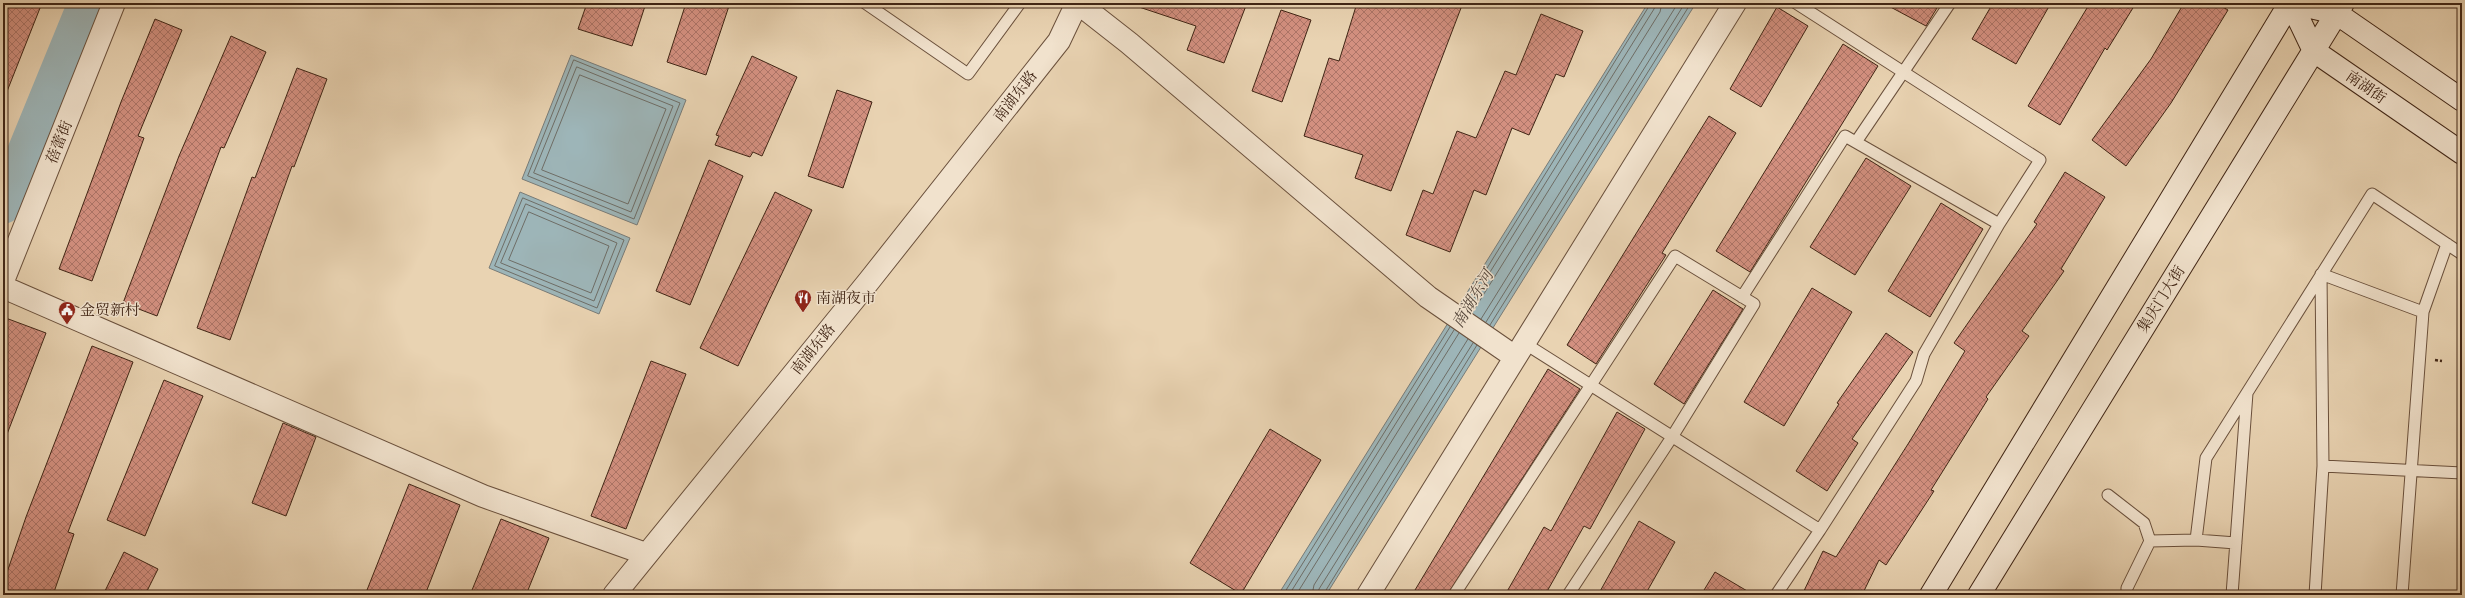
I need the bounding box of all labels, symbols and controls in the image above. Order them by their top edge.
street label: 南湖东路 [989,66,1041,126]
street label: 南湖街 [2342,66,2390,108]
street label: 蓓蕾街 [41,117,77,167]
street label: 集庆门大街 [2133,262,2189,336]
water label: 南湖东河 [1447,263,1500,332]
restaurant icon: 南湖夜市 [793,288,813,313]
place label: 南湖夜市 [816,288,876,308]
public building icon: 金贸新村 [57,300,77,325]
place label: 金贸新村 [80,300,140,320]
street label: 南湖东路 [786,319,840,379]

